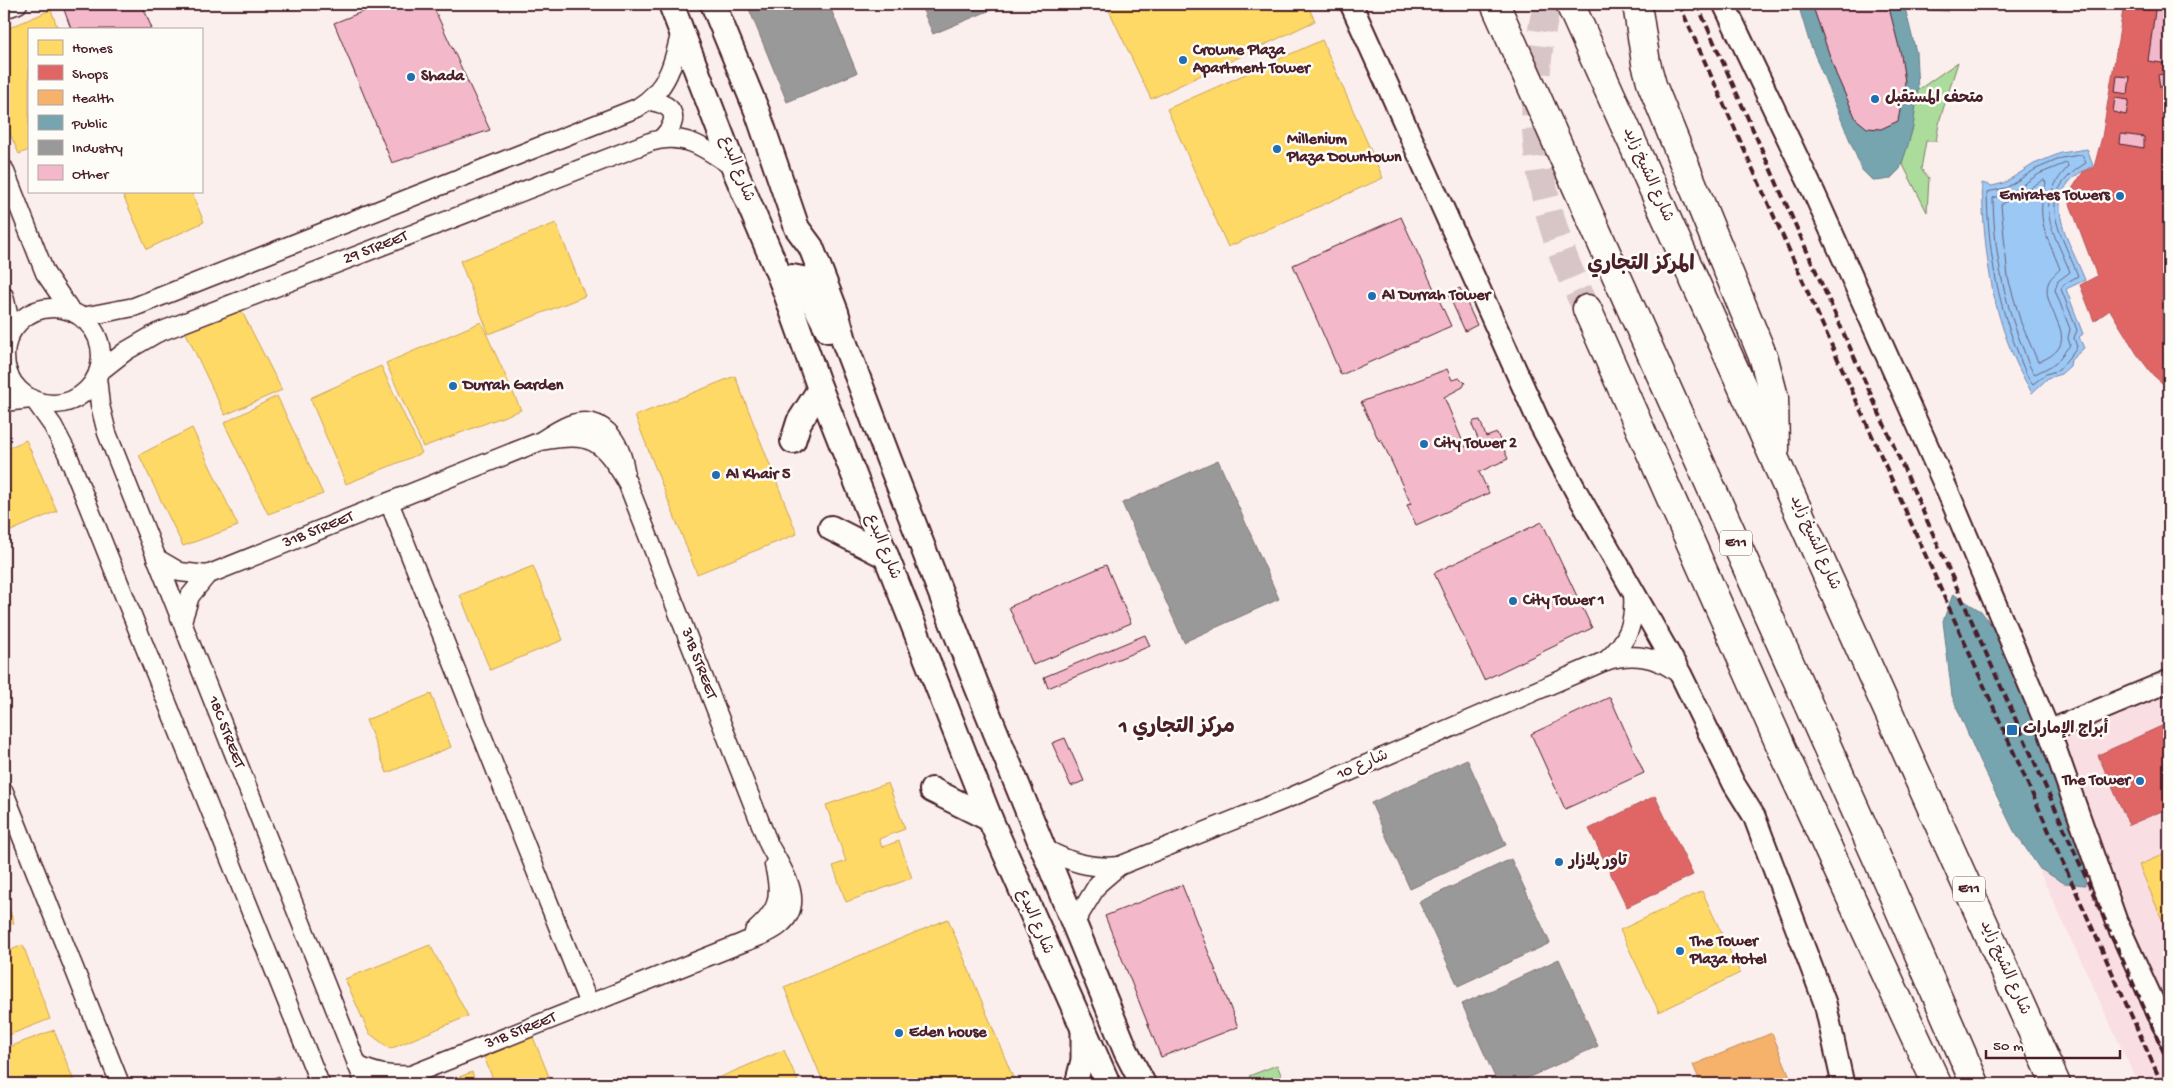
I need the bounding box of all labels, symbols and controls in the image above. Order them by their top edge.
legend [28,28,202,192]
text: Homes [72,40,113,58]
place label: Crowne Plaza Apartment Tower [1192,42,1312,79]
marker: Crowne Plaza Apartment Tower [1177,54,1189,66]
text: Shops [72,66,108,84]
place label: Shada [421,68,465,87]
marker: Shada [405,71,417,83]
place label: متحف المستقبل [1885,89,1984,109]
text: Health [72,90,114,108]
marker: متحف المستقبل [1869,93,1881,105]
text: Public [71,116,108,134]
street label: شارع الشيخ زايد [1618,125,1676,225]
place label: Millenium Plaza Downtown [1286,131,1402,168]
street label: شارع البدع [715,133,757,205]
text: Industry [72,140,124,158]
marker: Millenium Plaza Downtown [1271,143,1283,155]
text: Other [72,166,110,184]
place label: Emirates Towers [2000,187,2111,206]
marker: Emirates Towers [2114,190,2126,202]
street label: 29 STREET [341,227,411,269]
district label: المركز التجاري [1587,253,1695,278]
place label: Al Durrah Tower [1381,287,1492,306]
marker: Al Durrah Tower [1366,290,1378,302]
place label: Durrah Garden [461,377,564,396]
marker: Durrah Garden [447,380,459,392]
place label: City Tower 2 [1433,435,1517,454]
marker: City Tower 2 [1418,438,1430,450]
place label: Al Khair 5 [725,466,791,485]
marker: Al Khair 5 [710,469,722,481]
street label: شارع الشيخ زايد [1785,493,1843,593]
street label: 31B STREET [279,507,357,553]
street label: شارع البدع [860,511,904,583]
road number: E11 [1720,530,1752,556]
place label: City Tower 1 [1522,592,1604,611]
marker: City Tower 1 [1507,595,1519,607]
street label: 31B STREET [675,625,721,703]
street label: 18C STREET [202,693,249,772]
district label: مركز التجاري 1 [1118,716,1235,741]
place label: أبراج الإمارات [2023,717,2109,740]
marker: أبراج الإمارات [2005,723,2019,737]
street label: شارع 10 [1334,747,1392,786]
place label: The Tower [2060,772,2132,791]
marker: The Tower [2134,775,2146,787]
place label: تاور پلازار [1567,852,1628,872]
marker: تاور پلازار [1553,856,1565,868]
road number: E11 [1953,876,1985,902]
street label: شارع البدع [1012,886,1056,958]
street label: شارع الشيخ زايد [1975,918,2033,1018]
place label: The Tower Plaza Hotel [1688,933,1767,970]
marker: The Tower Plaza Hotel [1674,945,1686,957]
street label: 31B STREET [482,1008,560,1054]
place label: Eden house [909,1024,987,1043]
marker: Eden house [893,1027,905,1039]
scale bar [1986,1028,2119,1060]
text: 50 m [1993,1038,2024,1056]

